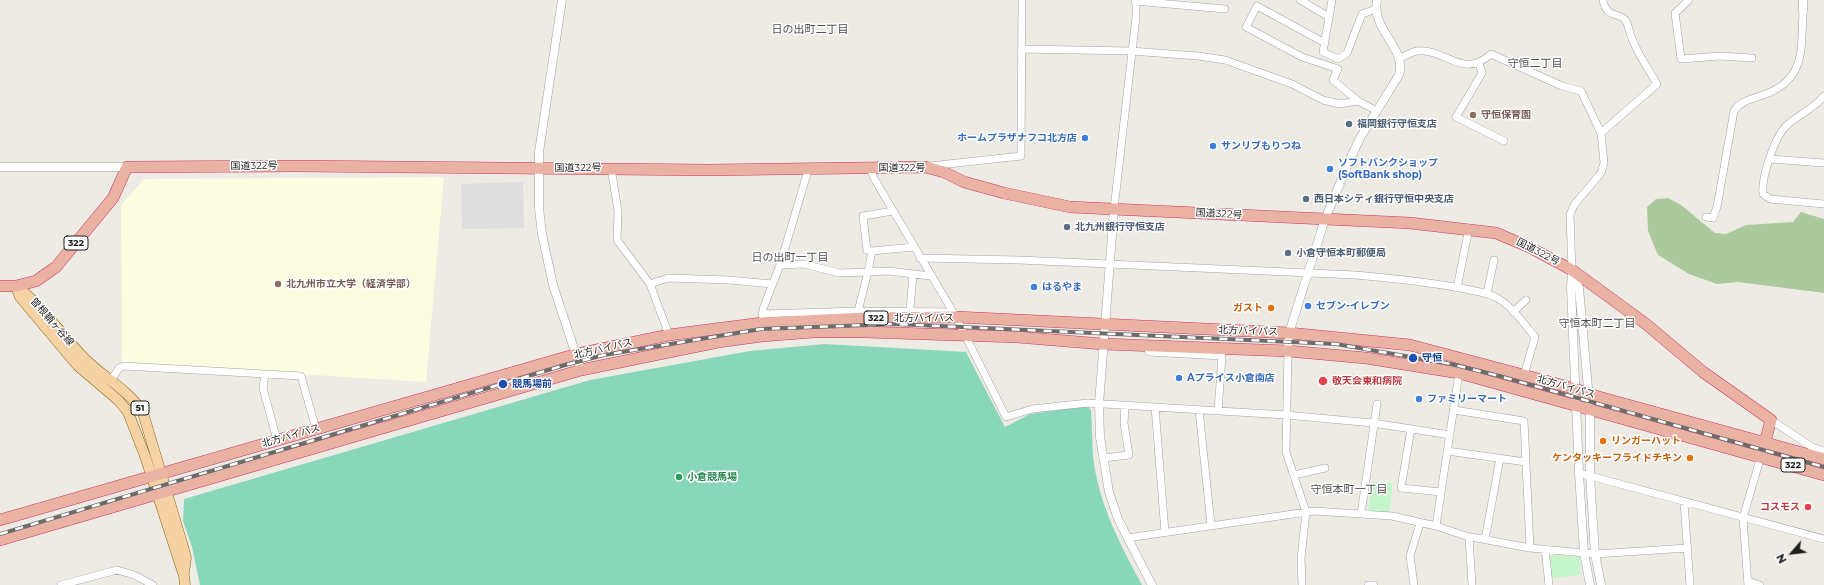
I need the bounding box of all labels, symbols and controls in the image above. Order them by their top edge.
district label: 日の出町二丁目 [772,23,848,37]
district label: 守恒二丁目 [1508,57,1562,71]
place label: 守恒保育園 [1481,109,1531,121]
marker: 守恒保育園 [1468,110,1478,120]
place label: 福岡銀行守恒支店 [1357,118,1437,130]
marker: 福岡銀行守恒支店 [1344,119,1354,129]
place label: ホームプラザナフコ北方店 [957,132,1077,144]
marker: ホームプラザナフコ北方店 [1080,133,1090,143]
place label: サンリブもりつね [1221,140,1301,152]
marker: サンリブもりつね [1208,141,1218,151]
place label: ソフトバンクショップ (SoftBank shop) [1338,157,1438,180]
street label: 国道322号 [230,160,278,172]
street label: 国道322号 [554,162,602,174]
street label: 国道322号 [879,162,925,174]
marker: ソフトバンクショップ (SoftBank shop) [1325,164,1335,174]
place label: 西日本シティ銀行守恒中央支店 [1314,193,1454,205]
marker: 西日本シティ銀行守恒中央支店 [1301,194,1311,204]
street label: 国道322号 [1195,207,1243,221]
place label: 北九州銀行守恒支店 [1075,221,1165,233]
marker: 北九州銀行守恒支店 [1062,222,1072,232]
road number: 322 [64,236,88,250]
street label: 国道322号 [1514,236,1562,268]
place label: 小倉守恒本町郵便局 [1296,247,1386,259]
marker: 小倉守恒本町郵便局 [1283,248,1293,258]
district label: 日の出町一丁目 [752,251,828,265]
place label: 北九州市立大学（経済学部） [286,278,416,290]
marker: 北九州市立大学（経済学部） [273,279,283,289]
place label: はるやま [1042,281,1082,293]
marker: はるやま [1029,282,1039,292]
street label: 曽根鞘ヶ谷線 [28,295,76,349]
place label: セブン-イレブン [1316,300,1390,312]
marker: セブン-イレブン [1303,301,1313,311]
place label: ガスト [1233,302,1263,314]
marker: ガスト [1266,303,1276,313]
road number: 322 [864,311,888,325]
street label: 北方バイパス [894,312,954,324]
district label: 守恒本町二丁目 [1559,317,1635,331]
street label: 北方バイパス [1218,324,1278,338]
street label: 北方バイパス [572,336,634,362]
marker: 守恒 [1407,352,1419,364]
place label: 守恒 [1422,352,1442,364]
place label: Aプライス小倉南店 [1187,372,1275,384]
marker: Aプライス小倉南店 [1174,373,1184,383]
street label: 北方バイパス [1536,373,1596,401]
marker: 敬天会東和病院 [1317,375,1329,387]
place label: 敬天会東和病院 [1332,375,1402,387]
marker: 競馬場前 [497,378,509,390]
place label: 競馬場前 [512,378,552,390]
place label: ファミリーマート [1427,393,1507,405]
marker: ファミリーマート [1414,394,1424,404]
road number: 51 [131,401,149,415]
street label: 北方バイパス [261,422,321,450]
place label: リンガーハット [1611,435,1681,447]
marker: リンガーハット [1598,436,1608,446]
place label: ケンタッキーフライドチキン [1552,452,1682,464]
marker: ケンタッキーフライドチキン [1685,453,1695,463]
road number: 322 [1781,458,1805,472]
place label: 小倉競馬場 [687,471,737,483]
marker: 小倉競馬場 [674,472,684,482]
district label: 守恒本町一丁目 [1311,483,1387,497]
place label: コスモス [1760,501,1800,513]
marker: コスモス [1803,502,1813,512]
north arrow [1772,533,1812,573]
text: N [1773,551,1790,566]

